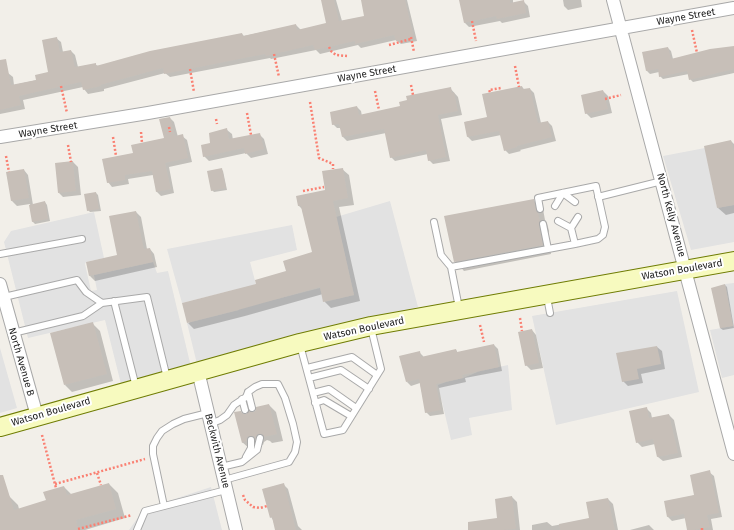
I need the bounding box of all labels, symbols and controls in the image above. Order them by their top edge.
street label: Wayne Street [656,6,716,28]
street label: Wayne Street [337,63,397,85]
street label: Wayne Street [18,119,78,141]
street label: North Kelly Avenue [654,172,688,258]
street label: Watson Boulevard [641,257,723,283]
street label: Watson Boulevard [323,315,405,343]
street label: North Avenue B [6,326,36,398]
street label: Watson Boulevard [10,395,92,429]
street label: Beckwith Avenue [202,412,232,490]

